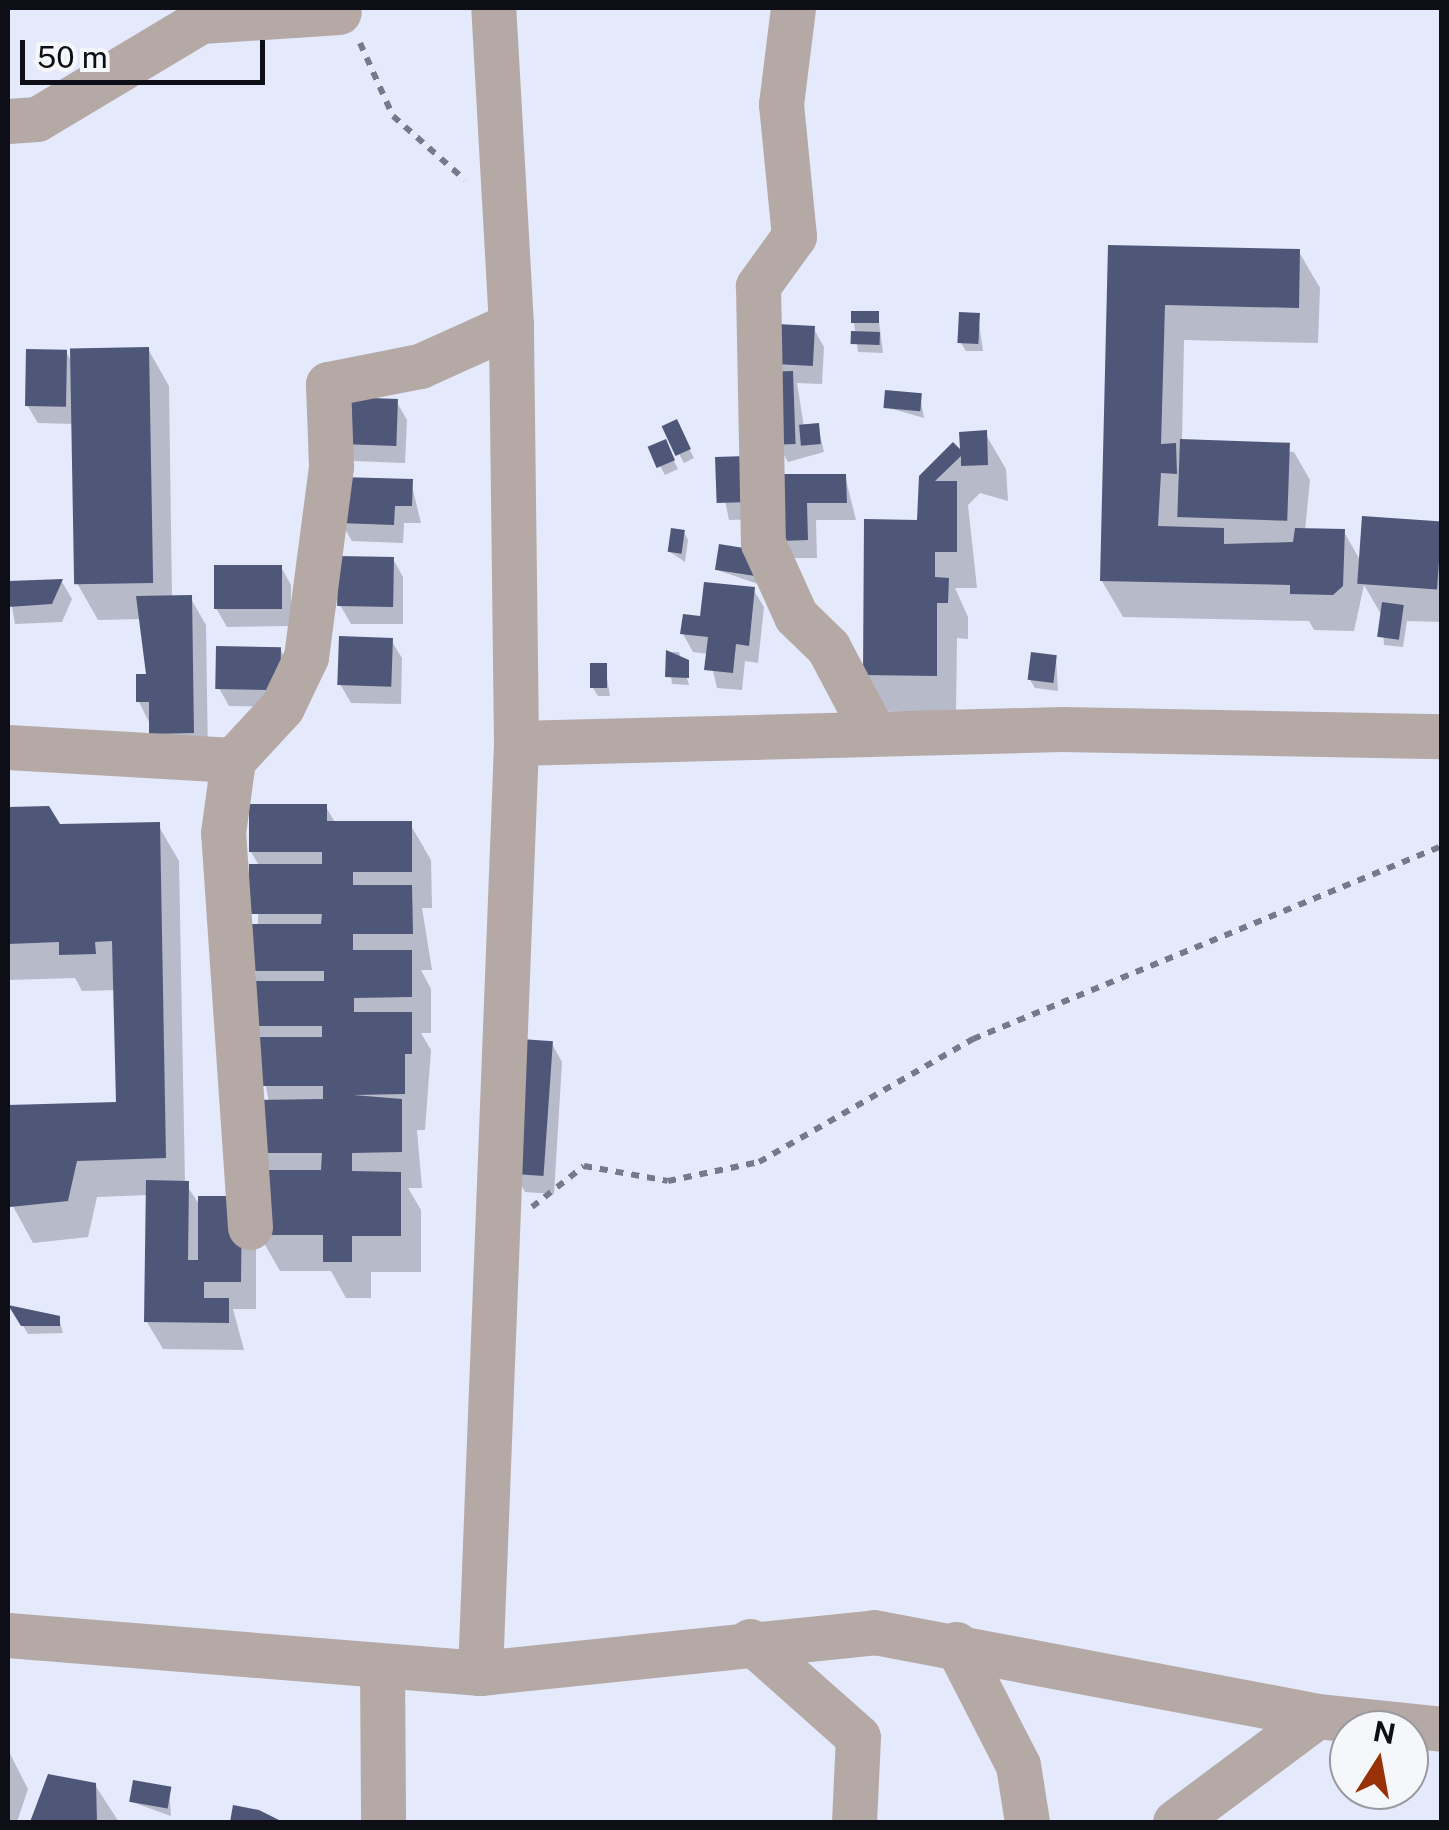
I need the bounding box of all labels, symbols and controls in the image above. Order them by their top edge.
scale bar [25,20,270,82]
text: 50 m [37,39,108,75]
north arrow [1329,1710,1429,1810]
text: N [1371,1714,1398,1750]

